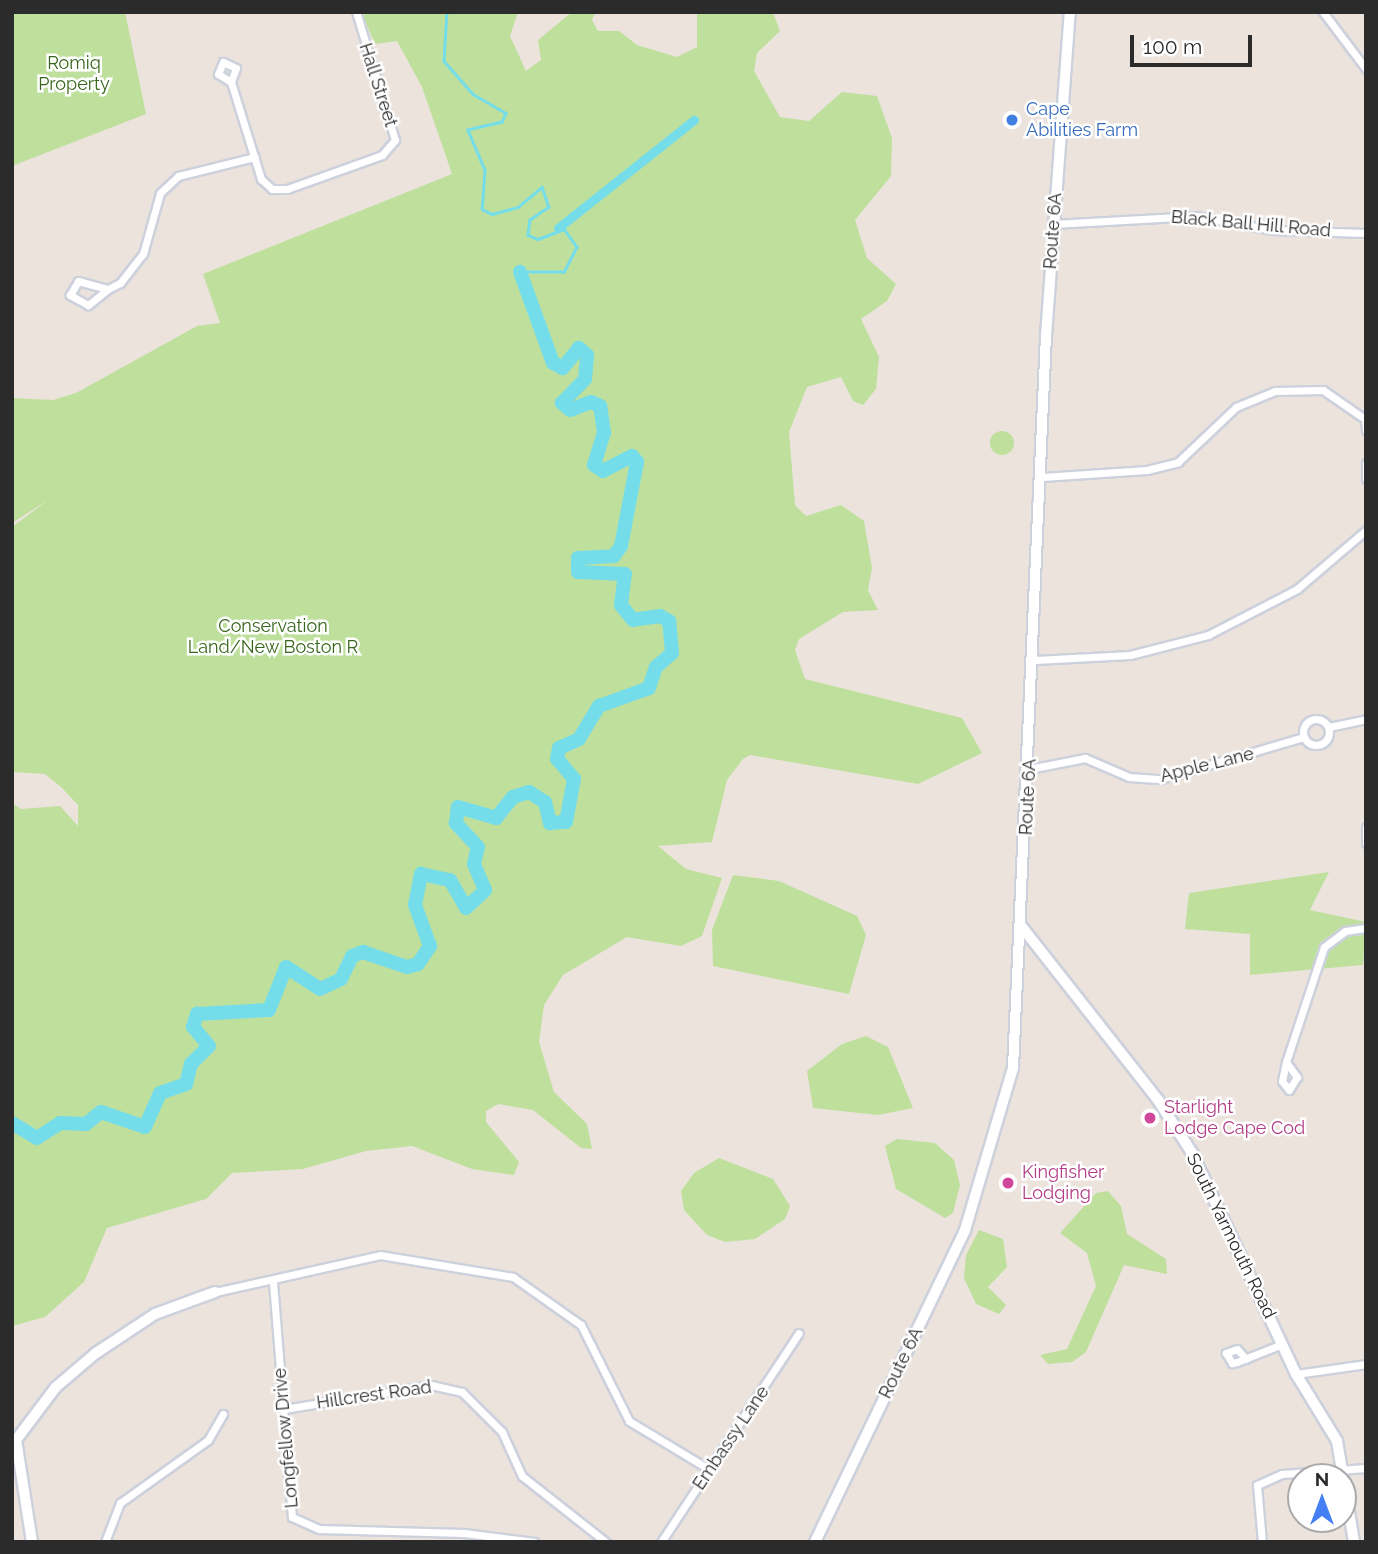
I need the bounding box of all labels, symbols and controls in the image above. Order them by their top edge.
scale bar [1133,21,1256,65]
text: 100 m [1143,34,1202,59]
street label: Hall Street [354,40,402,130]
park label: Romiq Property [38,53,110,96]
place label: Cape Abilities Farm [1026,99,1138,142]
marker: Cape Abilities Farm [1004,112,1020,128]
street label: Route 6A [1040,192,1066,270]
street label: Black Ball Hill Road [1170,206,1332,242]
park label: Conservation Land/New Boston R [188,616,358,658]
street label: Apple Lane [1158,743,1256,787]
street label: Route 6A [1015,758,1041,836]
place label: Starlight Lodge Cape Cod [1164,1097,1305,1140]
marker: Starlight Lodge Cape Cod [1142,1110,1158,1126]
street label: South Yarmouth Road [1181,1150,1281,1322]
place label: Kingfisher Lodging [1022,1162,1104,1204]
marker: Kingfisher Lodging [1000,1175,1016,1191]
street label: Route 6A [874,1324,928,1402]
street label: Longfellow Drive [269,1367,303,1509]
street label: Hillcrest Road [315,1376,433,1414]
street label: Embassy Lane [688,1382,774,1494]
north arrow [1287,1463,1357,1533]
text: N [1315,1468,1329,1490]

